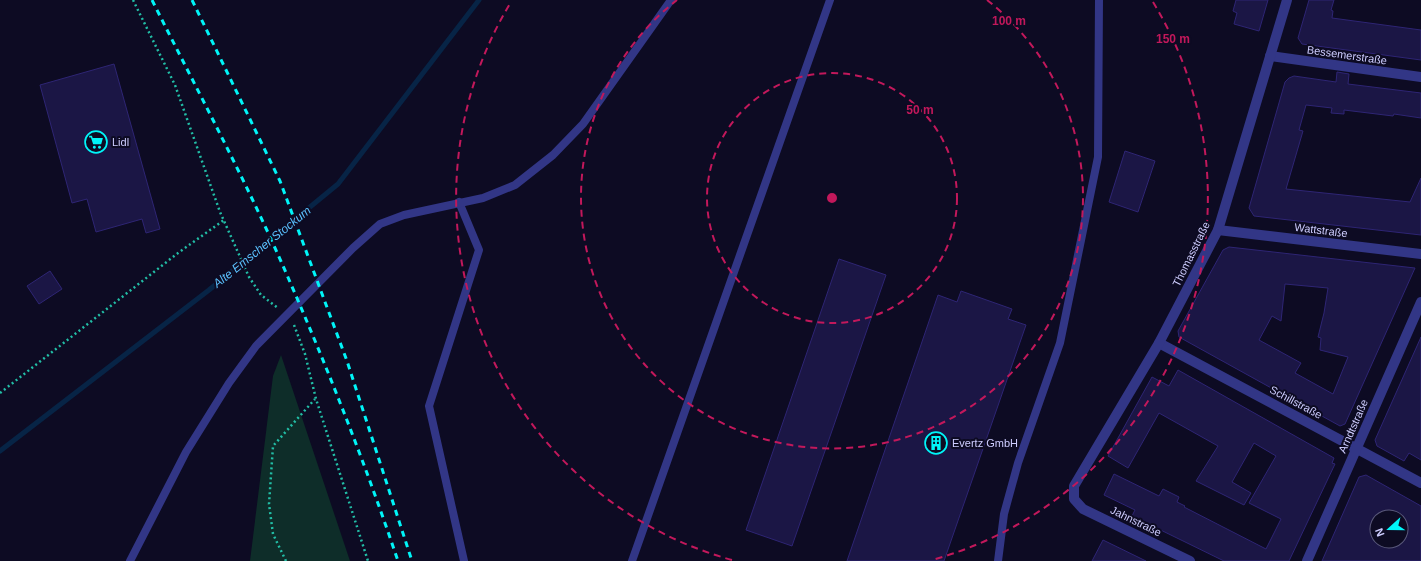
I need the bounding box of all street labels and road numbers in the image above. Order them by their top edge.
street label: Bessemerstraße [1306,43,1388,67]
street label: Thomasstraße [1170,219,1212,289]
street label: Wattstraße [1294,221,1348,239]
street label: Schillstraße [1268,383,1324,421]
street label: Arndtstraße [1336,397,1370,455]
street label: Jahnstraße [1109,504,1163,538]

